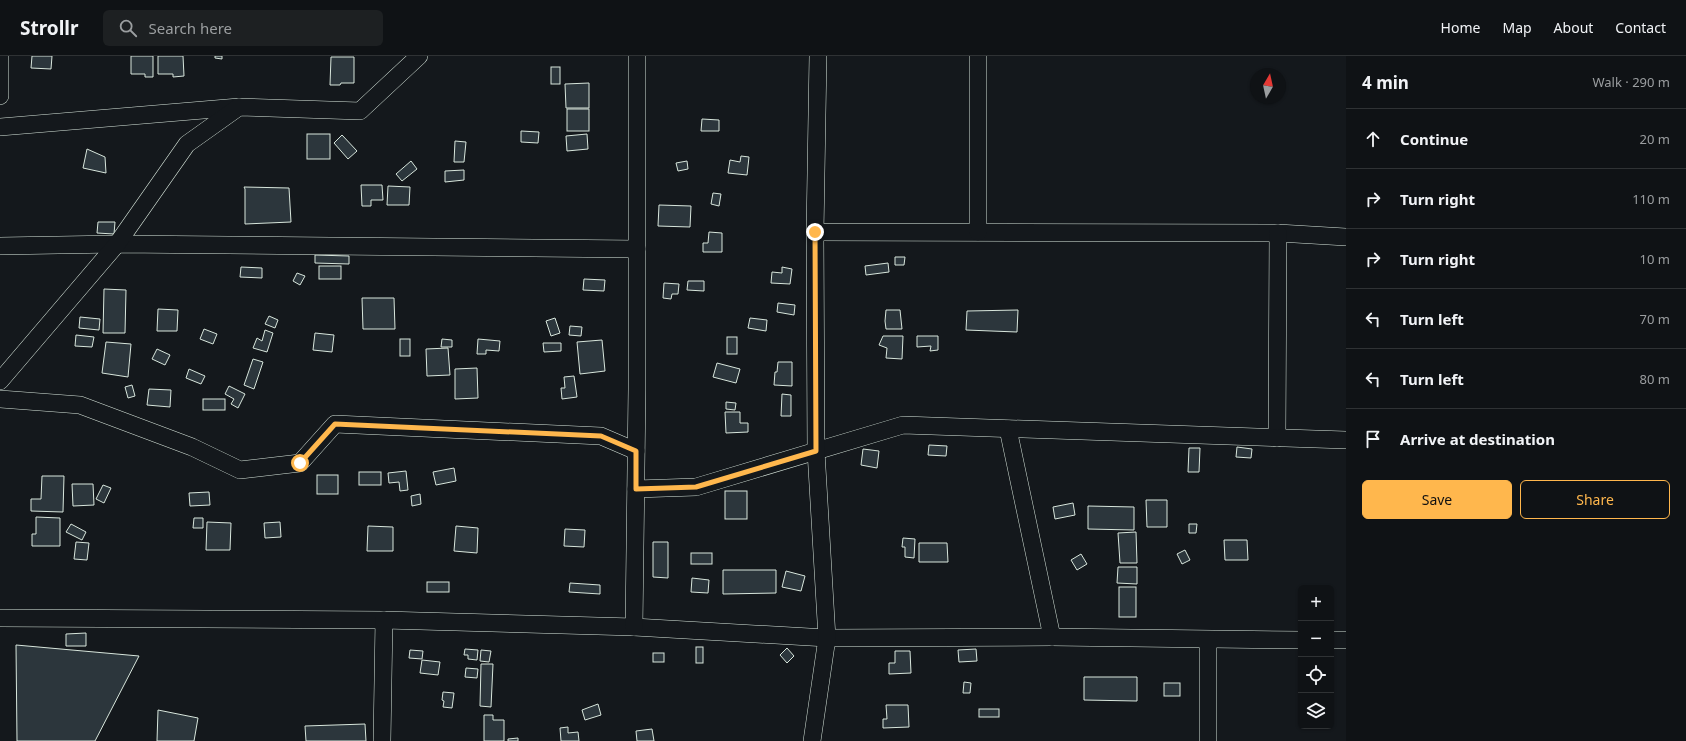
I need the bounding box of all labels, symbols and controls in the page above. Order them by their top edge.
search box [103,10,383,46]
text: Strollr [20,15,79,41]
icon: search [117,17,139,39]
text: Search here [149,18,232,38]
text: Home [1441,18,1480,37]
text: Map [1502,18,1532,37]
text: About [1554,18,1593,37]
text: Contact [1615,18,1666,37]
north arrow [1250,68,1286,104]
text: 4 min [1362,71,1409,94]
text: Walk · 290 m [1592,73,1670,91]
icon: ahead [1362,128,1384,150]
text: Continue [1400,129,1468,149]
text: 20 m [1640,130,1670,148]
icon: right [1362,188,1384,210]
text: Turn right [1400,189,1475,209]
text: 110 m [1632,190,1670,208]
route end [806,223,824,241]
icon: right [1362,248,1384,270]
text: Turn right [1400,249,1475,269]
text: 10 m [1640,250,1670,268]
icon: left [1362,308,1384,330]
text: Turn left [1400,309,1464,329]
text: 70 m [1640,310,1670,328]
icon: left [1362,368,1384,390]
text: Turn left [1400,369,1464,389]
text: 80 m [1640,370,1670,388]
icon: arrive [1362,428,1384,450]
text: Arrive at destination [1400,429,1555,449]
route start [291,454,309,472]
button: Save [1362,480,1512,519]
button: Share [1520,480,1670,519]
map controls [1298,585,1334,729]
button: + [1298,585,1334,621]
button: − [1298,621,1334,657]
button: locate [1298,657,1334,693]
button: layers [1298,693,1334,729]

